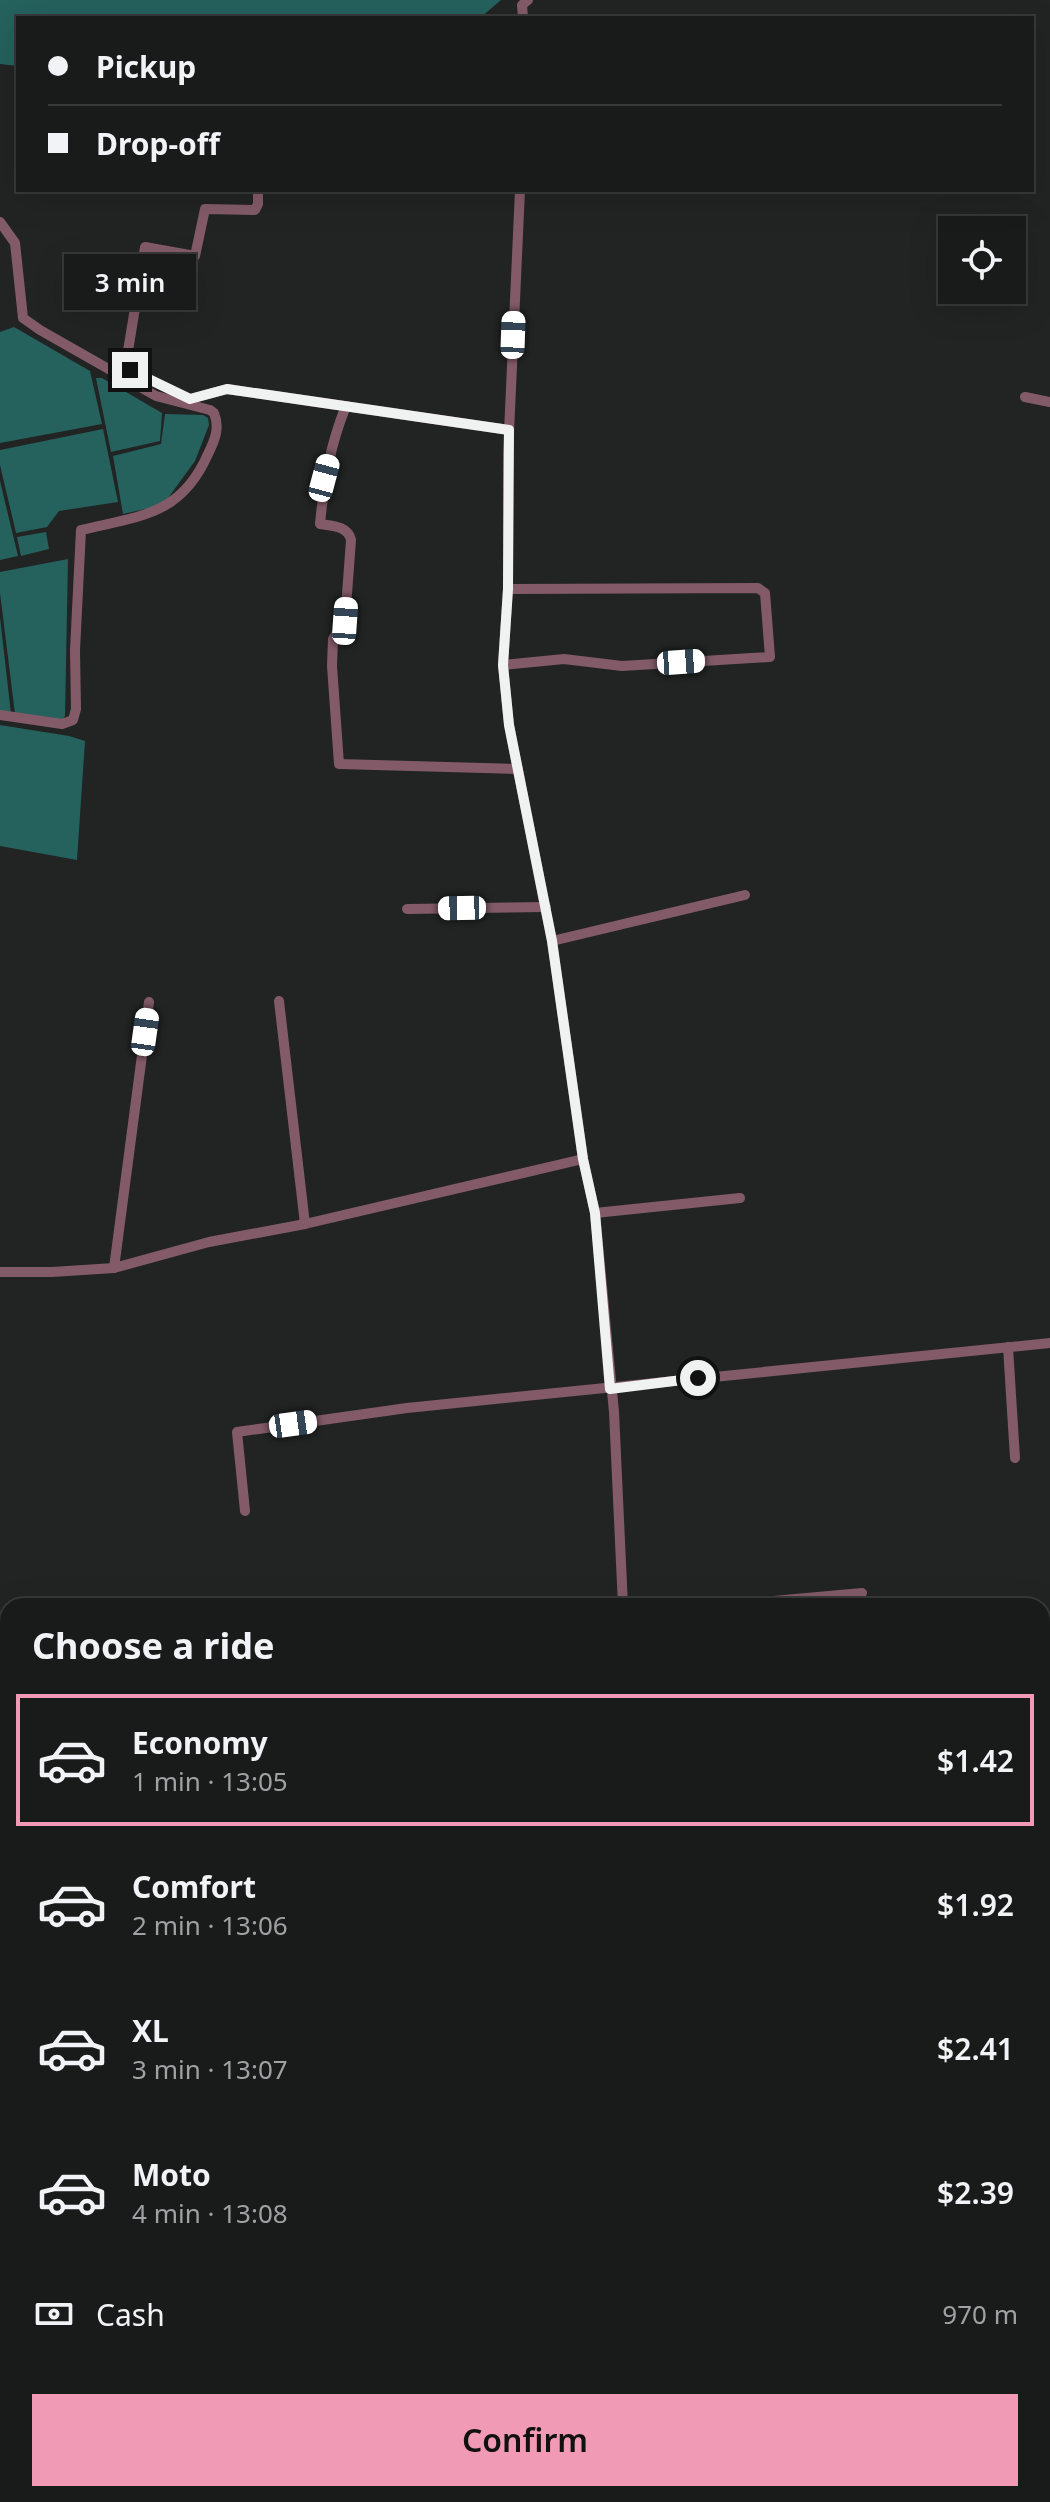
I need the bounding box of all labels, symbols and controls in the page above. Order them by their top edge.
text: Pickup [96,46,196,87]
text: Drop-off [96,123,220,164]
map controls [938,216,1026,304]
button: locate [938,216,1026,304]
callout: 3 min [64,254,196,310]
text: 3 min [95,264,165,300]
car [500,311,526,359]
route end [112,352,148,388]
car [306,452,342,504]
car [331,596,359,646]
car [656,648,706,676]
car [438,896,486,920]
car [130,1007,160,1057]
route start [680,1360,716,1396]
car [268,1409,318,1439]
text: Choose a ride [32,1621,274,1670]
text: Economy [132,1722,268,1763]
icon: car [36,1724,108,1796]
text: $1.42 [937,1740,1014,1781]
text: 1 min · 13:05 [132,1763,288,1799]
text: Comfort [132,1866,256,1907]
icon: car [36,1868,108,1940]
text: $1.92 [937,1884,1014,1925]
text: 2 min · 13:06 [132,1907,288,1943]
text: XL [132,2010,169,2051]
icon: car [36,2012,108,2084]
text: $2.41 [937,2028,1014,2069]
text: 3 min · 13:07 [132,2051,288,2087]
text: Moto [132,2154,211,2195]
icon: car [36,2156,108,2228]
text: $2.39 [937,2172,1014,2213]
text: 4 min · 13:08 [132,2195,288,2231]
icon: cash [32,2292,76,2336]
text: Cash [96,2294,165,2335]
text: 970 m [942,2296,1018,2332]
button: Confirm [32,2394,1018,2486]

